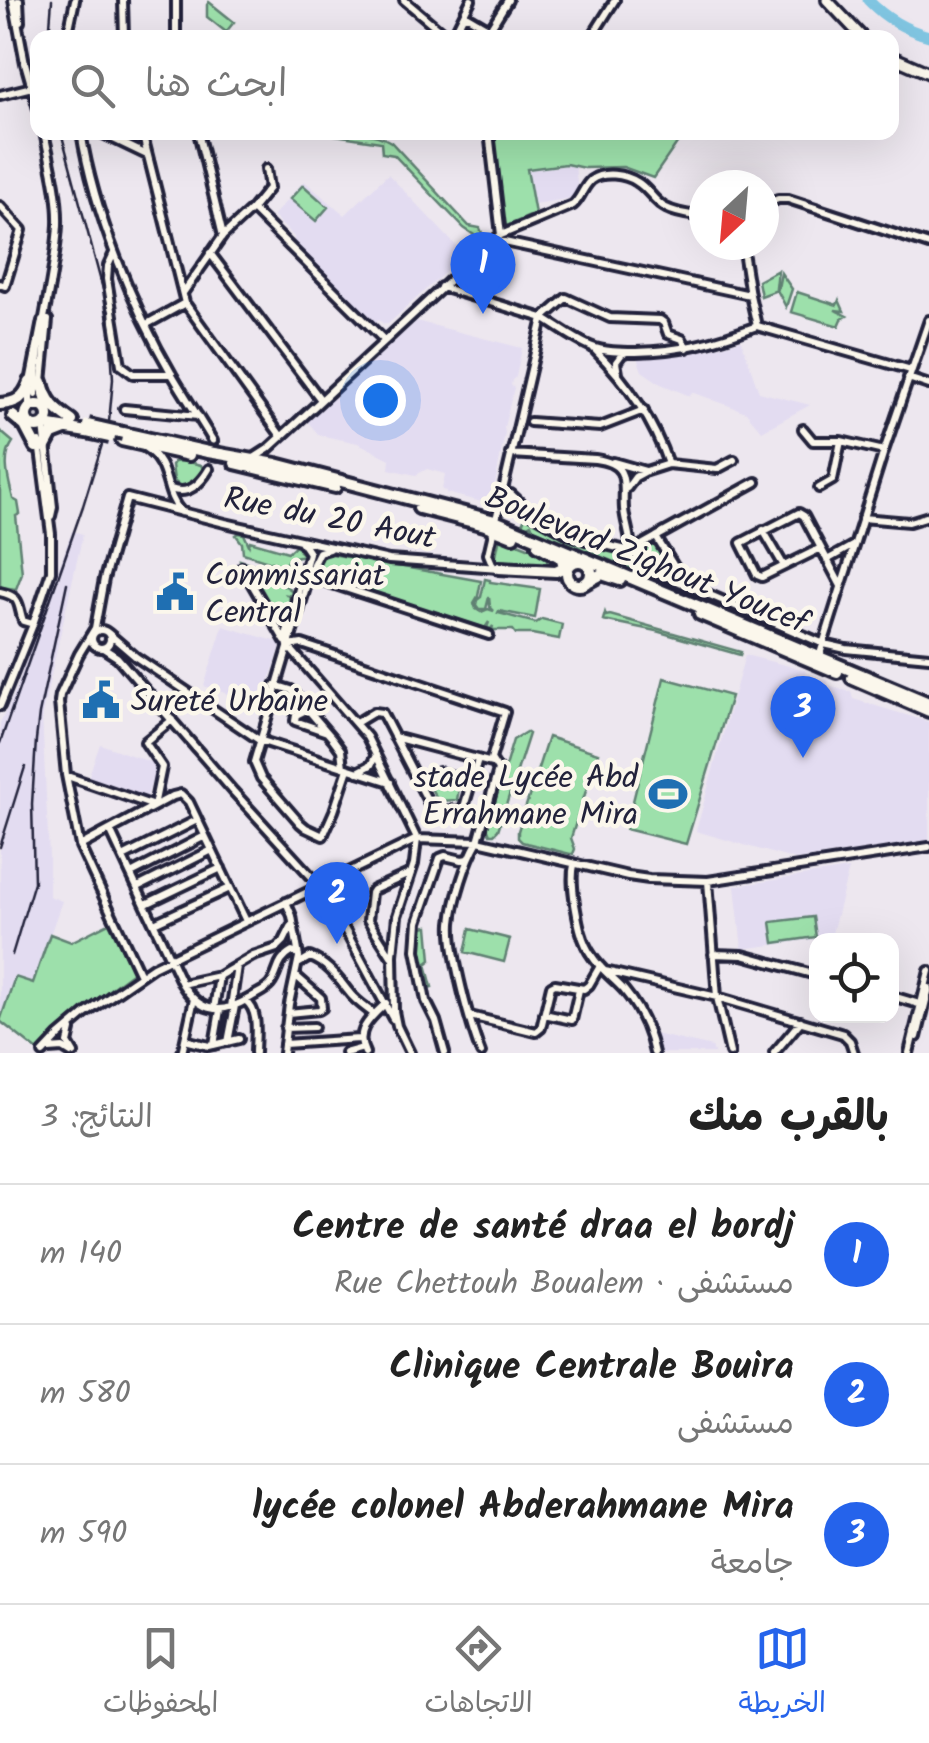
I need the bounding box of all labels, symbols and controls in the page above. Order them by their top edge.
search box [30,30,899,140]
text: ابحث هنا [145,56,287,116]
icon: search [65,58,120,113]
north arrow [689,170,779,260]
pin: 1 [450,232,516,314]
your location [355,375,406,426]
street label: Boulevard Zighout Youcef [477,473,818,651]
street label: Rue du 20 Aout [219,474,440,565]
place label: Commissariat Central [205,551,386,639]
public building icon: Commissariat Central [154,571,196,613]
pin: 3 [770,676,836,758]
place label: Sureté Urbaine [131,677,328,728]
public building icon: Sureté Urbaine [80,679,122,721]
place label: stade Lycée Abd Errahmane Mira [414,753,639,841]
sports icon: stade Lycée Abd Errahmane Mira [647,773,689,815]
pin: 2 [304,862,370,944]
map controls [809,933,899,1023]
button: locate [809,933,899,1023]
text: بالقرب منك [689,1085,889,1152]
text: النتائج: 3 [40,1093,153,1144]
text: Centre de santé draa el bordj [292,1198,794,1258]
text: 140 m [40,1229,122,1280]
text: 1 [852,1229,861,1280]
text: مستشفى · Rue Chettouh Boualem [334,1259,794,1310]
text: Clinique Centrale Bouira [389,1338,794,1398]
text: 580 m [40,1369,131,1420]
text: 2 [847,1369,866,1420]
text: مستشفى [677,1399,794,1450]
text: lycée colonel Abderahmane Mira [252,1478,794,1538]
text: 590 m [40,1509,127,1560]
text: 3 [848,1509,865,1560]
text: جامعة [711,1539,794,1590]
tab: المحفوظات [103,1621,218,1727]
tab: الاتجاهات [424,1621,533,1727]
tab: الخريطة [739,1621,826,1727]

